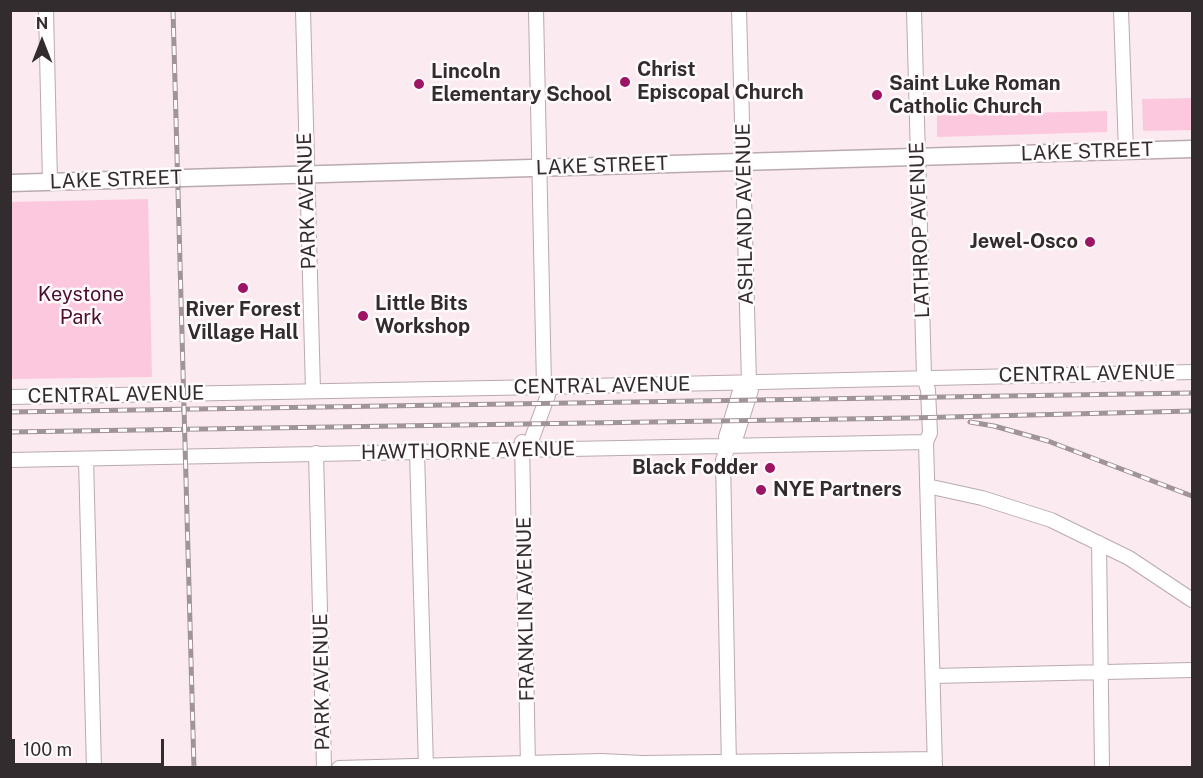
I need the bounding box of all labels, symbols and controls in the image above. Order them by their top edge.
north arrow [12,12,72,72]
text: N [36,14,48,33]
place label: Christ Episcopal Church [637,58,804,105]
place label: Lincoln Elementary School [431,60,612,107]
place label: Saint Luke Roman Catholic Church [889,72,1061,119]
marker: Christ Episcopal Church [618,75,632,89]
marker: Lincoln Elementary School [412,77,426,91]
marker: Saint Luke Roman Catholic Church [870,88,884,102]
street label: ASHLAND AVENUE [731,123,759,305]
street label: PARK AVENUE [293,132,321,270]
street label: LAKE STREET [1020,138,1154,166]
street label: LATHROP AVENUE [905,141,935,319]
street label: LAKE STREET [535,152,669,180]
street label: LAKE STREET [49,166,183,194]
place label: Jewel-Osco [970,230,1078,254]
marker: Jewel-Osco [1083,235,1097,249]
marker: River Forest Village Hall [236,281,250,295]
park label: Keystone Park [38,283,124,330]
place label: Little Bits Workshop [375,292,470,339]
place label: River Forest Village Hall [185,298,301,345]
marker: Little Bits Workshop [356,309,370,323]
street label: CENTRAL AVENUE [998,360,1176,388]
street label: CENTRAL AVENUE [513,372,691,400]
street label: CENTRAL AVENUE [27,381,205,409]
street label: HAWTHORNE AVENUE [361,437,575,465]
place label: Black Fodder [632,456,758,480]
marker: Black Fodder [763,461,777,475]
place label: NYE Partners [773,478,902,502]
marker: NYE Partners [754,483,768,497]
street label: FRANKLIN AVENUE [512,516,540,702]
street label: PARK AVENUE [309,613,335,751]
scale bar [15,727,166,765]
text: 100 m [23,739,72,760]

